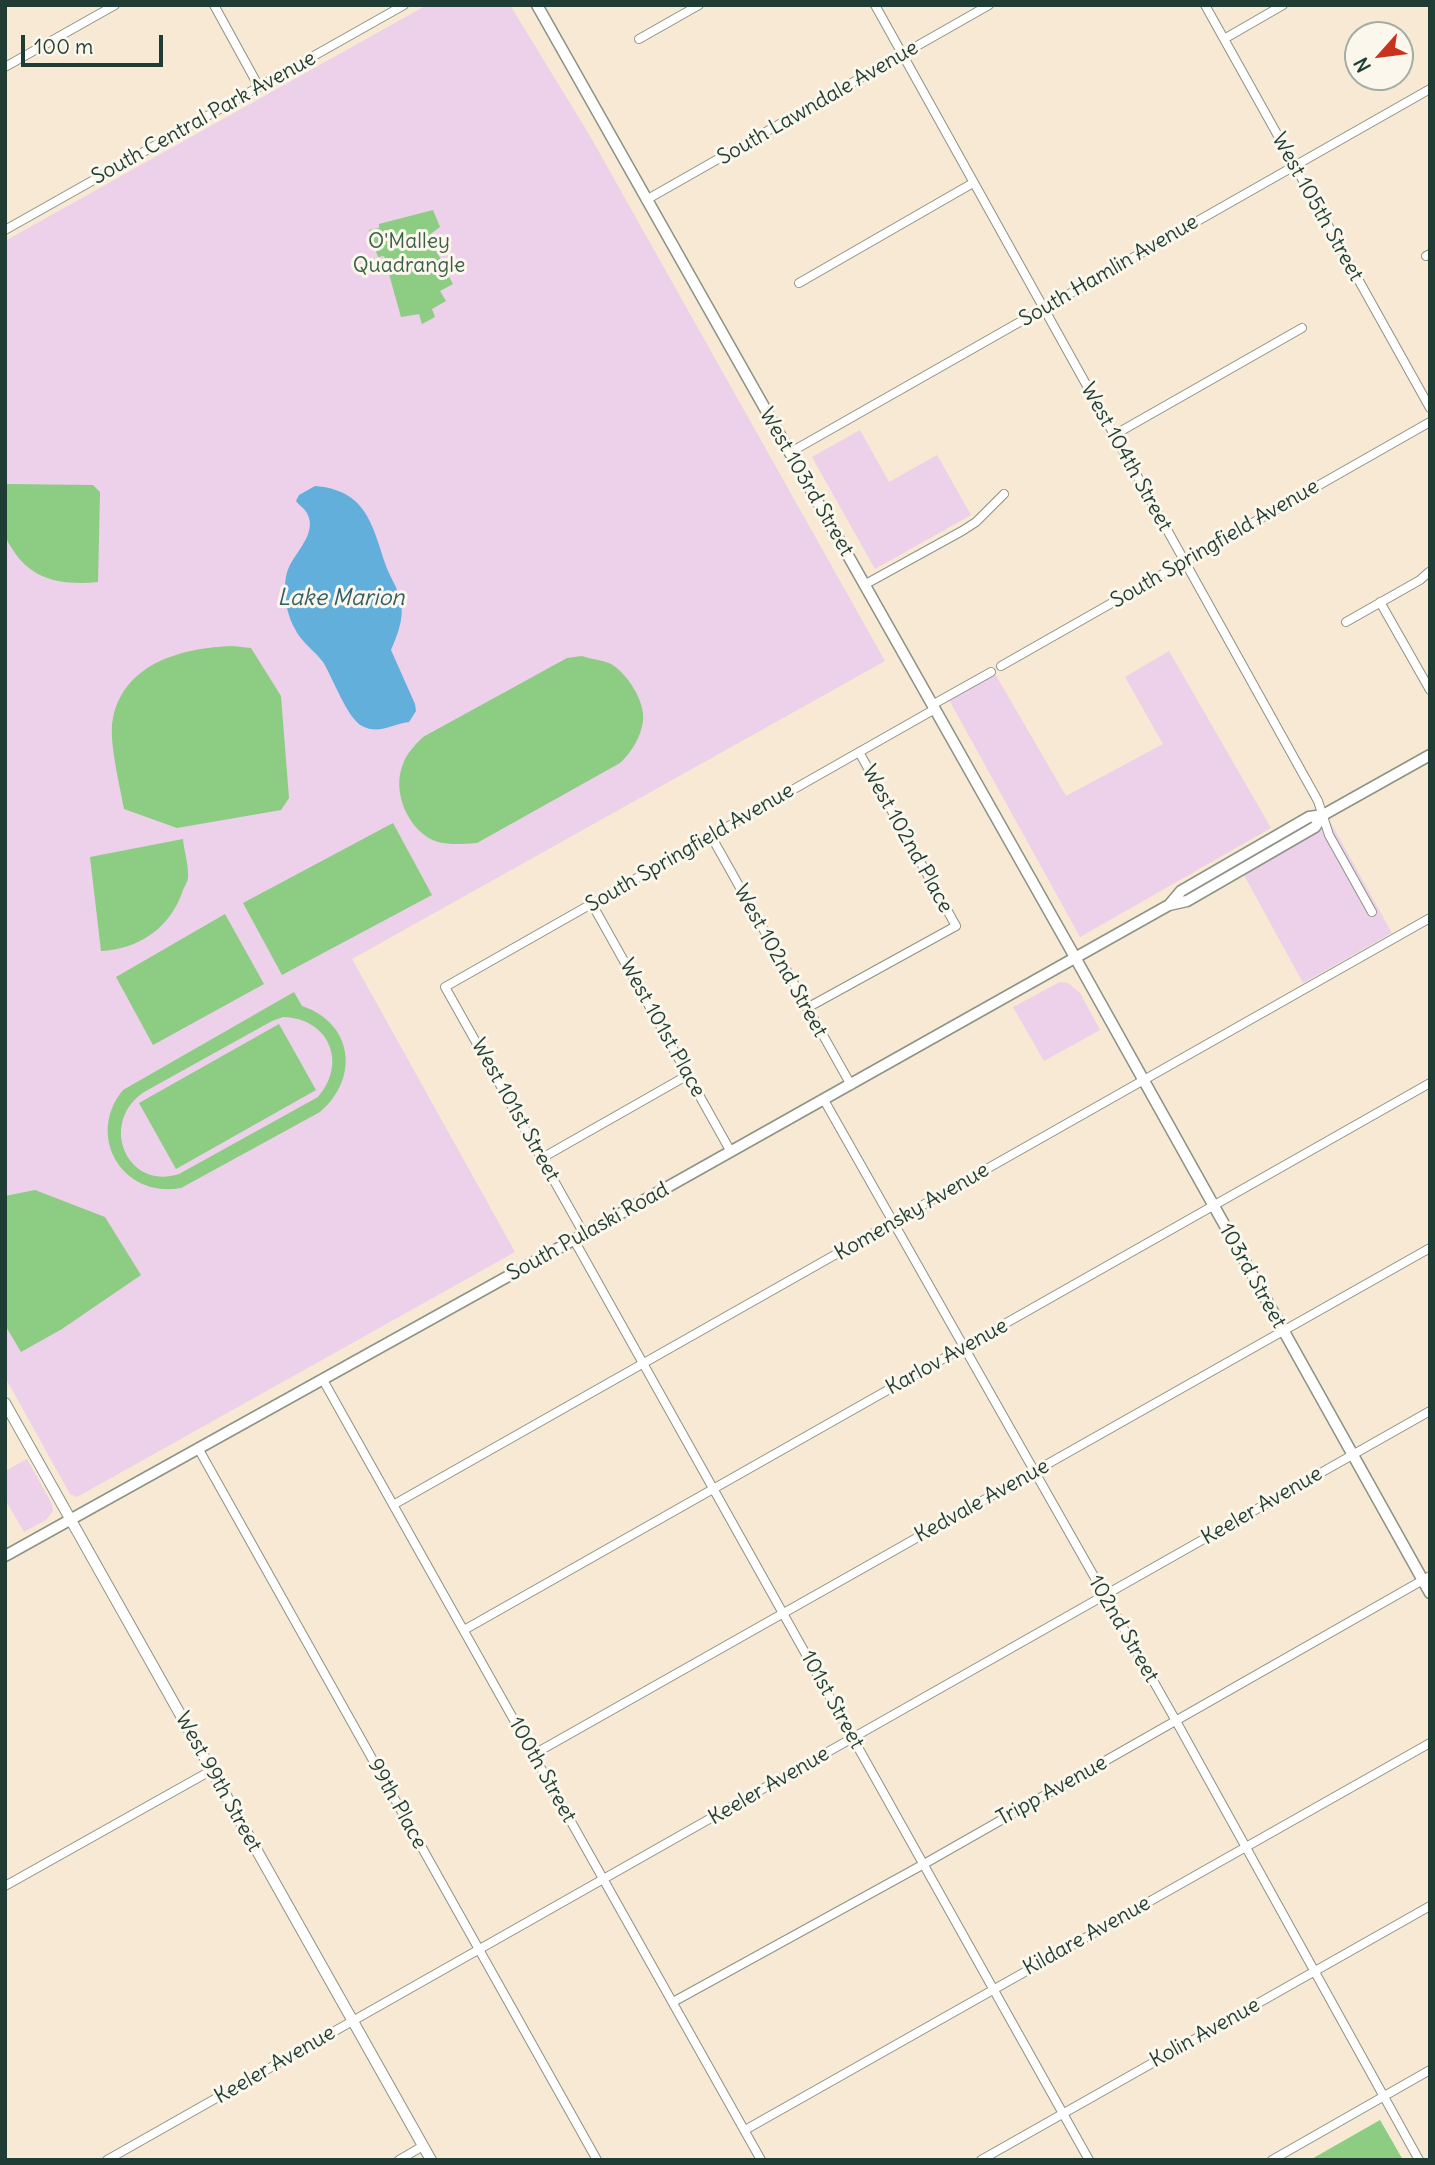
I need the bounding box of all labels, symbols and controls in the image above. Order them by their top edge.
scale bar [24,21,166,65]
north arrow [1344,21,1414,91]
text: 100 m [34,33,93,60]
street label: South Lawndale Avenue [713,35,923,171]
street label: South Central Park Avenue [88,46,320,190]
text: N [1349,53,1376,76]
street label: West 105th Street [1266,128,1368,286]
street label: South Hamlin Avenue [1015,209,1203,333]
park label: O'Malley Quadrangle [353,229,465,279]
street label: West 104th Street [1075,378,1177,536]
street label: West 103rd Street [753,403,859,561]
street label: South Springfield Avenue [1106,474,1324,614]
water label: Lake Marion [277,584,405,612]
street label: West 102nd Place [856,761,958,917]
street label: South Springfield Avenue [581,778,799,918]
street label: West 102nd Street [728,880,832,1042]
street label: West 101st Place [614,954,710,1102]
street label: West 101st Street [465,1034,565,1186]
street label: Komensky Avenue [830,1158,994,1266]
street label: South Pulaski Road [503,1177,673,1287]
street label: 103rd Street [1213,1219,1291,1333]
street label: Karlov Avenue [882,1313,1012,1401]
street label: Kedvale Avenue [910,1454,1054,1548]
street label: Keeler Avenue [1197,1461,1327,1551]
street label: 102nd Street [1082,1571,1164,1687]
street label: 101st Street [795,1647,869,1753]
street label: West 99th Street [169,1708,267,1856]
street label: 100th Street [503,1713,581,1827]
street label: Keeler Avenue [704,1741,834,1831]
street label: Tripp Avenue [992,1750,1112,1832]
street label: 99th Place [362,1755,432,1853]
street label: Kildare Avenue [1019,1891,1155,1981]
street label: Kolin Avenue [1146,1993,1264,2073]
street label: Keeler Avenue [210,2020,340,2110]

